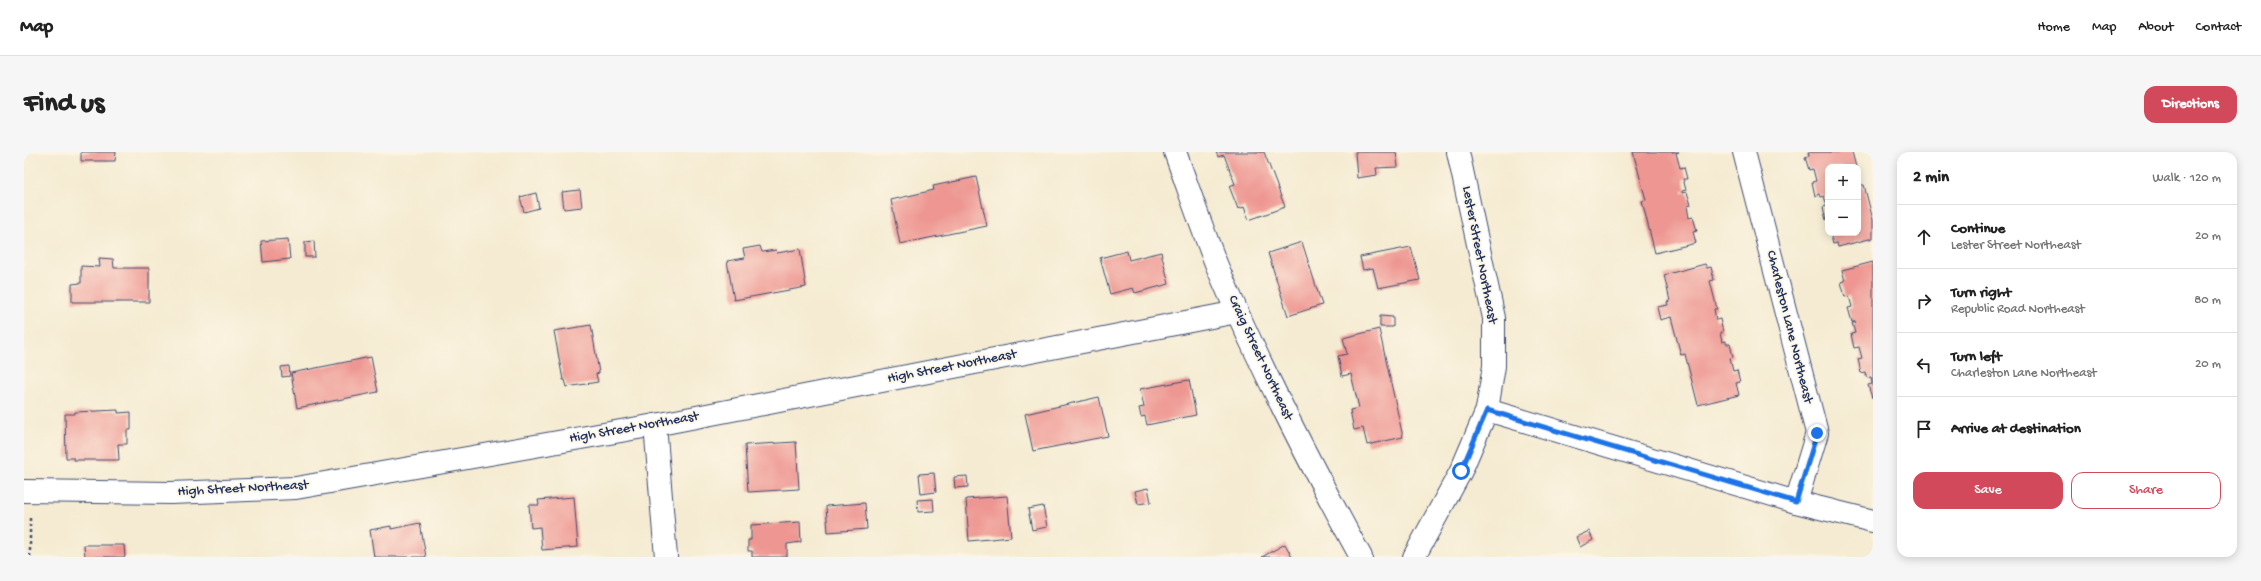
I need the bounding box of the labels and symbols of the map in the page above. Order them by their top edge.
street label: Lester Street Northeast [1457,185,1501,327]
street label: Charleston Lane Northeast [1762,249,1817,406]
street label: Craig Street Northeast [1224,293,1297,424]
street label: High Street Northeast [886,346,1019,388]
street label: High Street Northeast [568,408,701,448]
route end [1808,424,1826,442]
route start [1452,462,1470,480]
street label: High Street Northeast [177,477,310,501]

